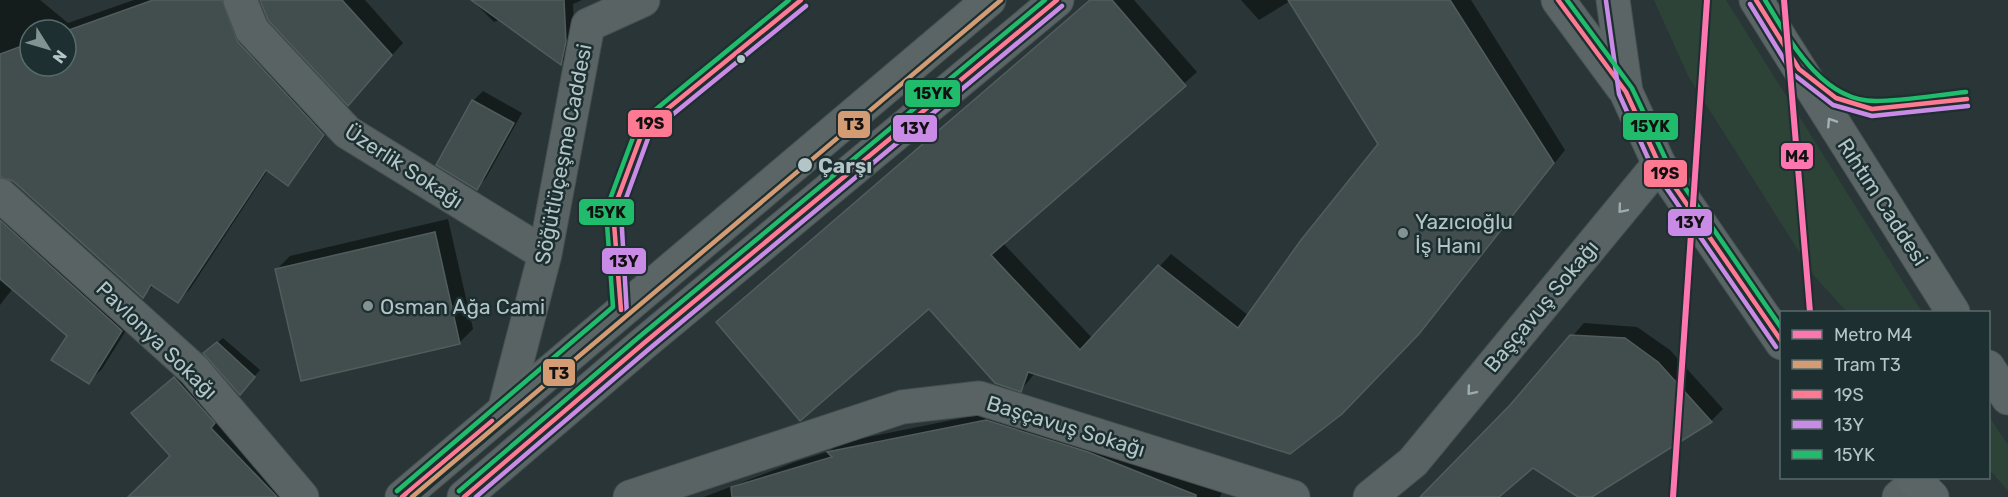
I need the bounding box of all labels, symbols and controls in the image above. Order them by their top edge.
north arrow [18,18,78,78]
street label: Söğütlüçeşme Caddesi [529,42,597,266]
text: N [49,46,71,67]
unlabelled marker [735,53,747,65]
line badge: 15YK [904,79,961,108]
text: 15YK [913,84,953,103]
line badge: 19S [627,109,673,138]
line badge: T3 [837,110,871,139]
line badge: 15YK [1622,112,1679,141]
text: 19S [636,114,665,133]
line badge: 13Y [892,114,938,143]
text: T3 [844,115,864,134]
text: 15YK [1630,117,1670,136]
street label: Üzerlik Sokağı [340,118,468,214]
one-way arrow [1827,118,1838,129]
text: 13Y [900,119,930,138]
street label: Rıhtım Caddesi [1833,134,1933,270]
line badge: M4 [1780,142,1814,170]
text: M4 [1785,147,1809,166]
place label: Çarşı [818,153,872,178]
marker: Çarşı [796,156,814,174]
line badge: 19S [1643,159,1688,188]
text: 19S [1651,164,1680,183]
line badge: 15YK [578,198,635,226]
one-way arrow [1619,202,1630,213]
text: 15YK [586,203,626,222]
line badge: 13Y [1667,208,1713,237]
place label: Yazıcıoğlu İş Hanı [1415,209,1513,258]
text: 13Y [1675,213,1705,232]
marker: Yazıcıoğlu İş Hanı [1396,226,1410,240]
street label: Başçavuş Sokağı [1479,235,1603,377]
line badge: 13Y [601,247,647,275]
text: 13Y [609,252,639,271]
street label: Pavlonya Sokağı [91,276,223,404]
place label: Osman Ağa Cami [380,294,545,319]
marker: Osman Ağa Cami [361,299,375,313]
legend [1780,311,1990,479]
text: Metro M4 [1834,324,1912,346]
text: Tram T3 [1834,354,1901,376]
line badge: T3 [542,358,576,387]
text: T3 [549,364,569,383]
one-way arrow [1468,384,1479,395]
text: 19S [1834,384,1864,406]
street label: Başçavuş Sokağı [984,390,1148,462]
text: 13Y [1834,414,1865,436]
text: 15YK [1834,444,1875,466]

